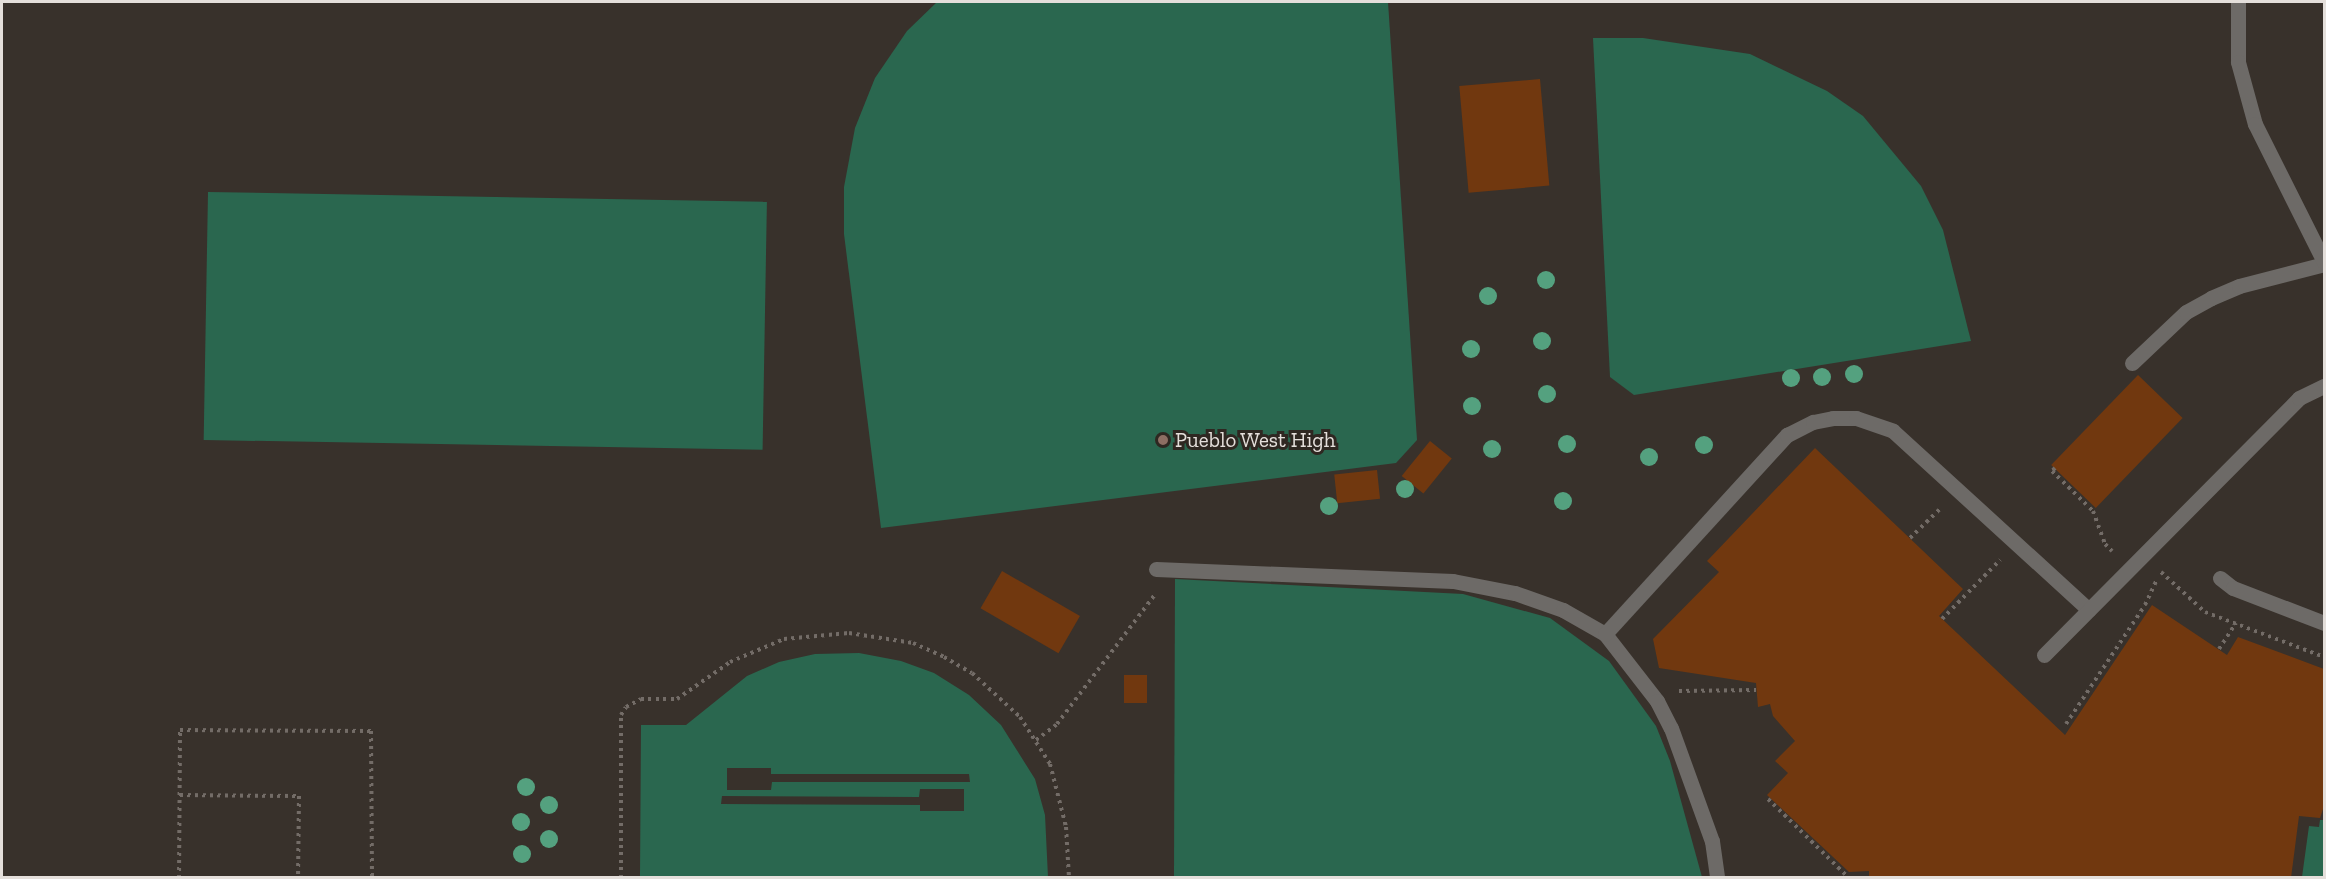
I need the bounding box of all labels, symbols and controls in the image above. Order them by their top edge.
place label: Pueblo West High [1175,427,1336,453]
marker: Pueblo West High [1156,433,1170,447]

